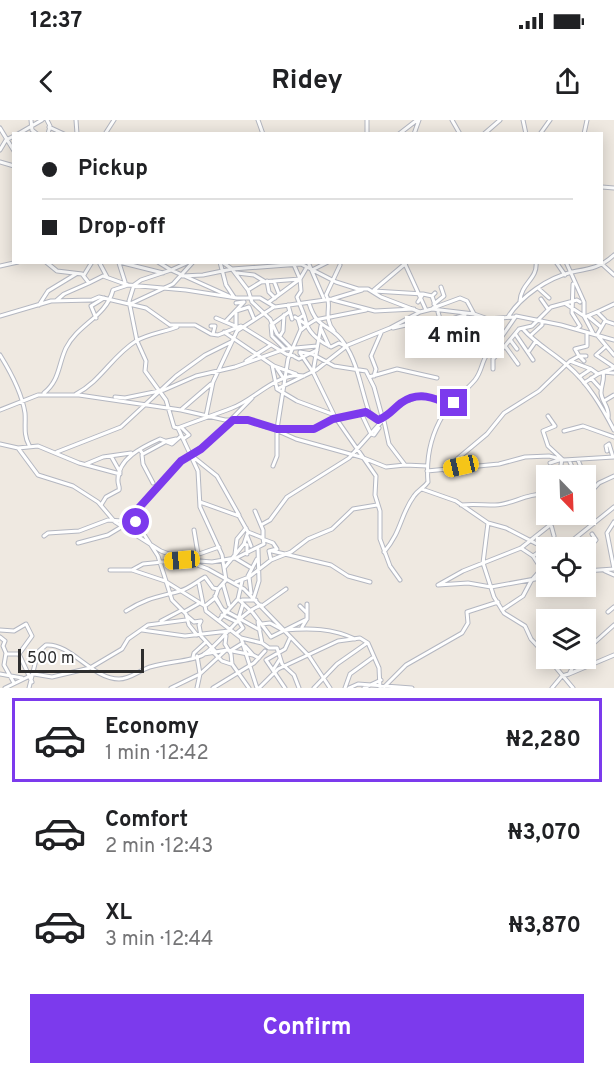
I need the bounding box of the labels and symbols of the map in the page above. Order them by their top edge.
callout: 4 min [404,316,504,358]
route end [440,389,467,416]
car [441,453,481,479]
north arrow [536,465,596,525]
route start [122,508,149,535]
car [163,549,201,571]
scale bar [18,646,144,674]

